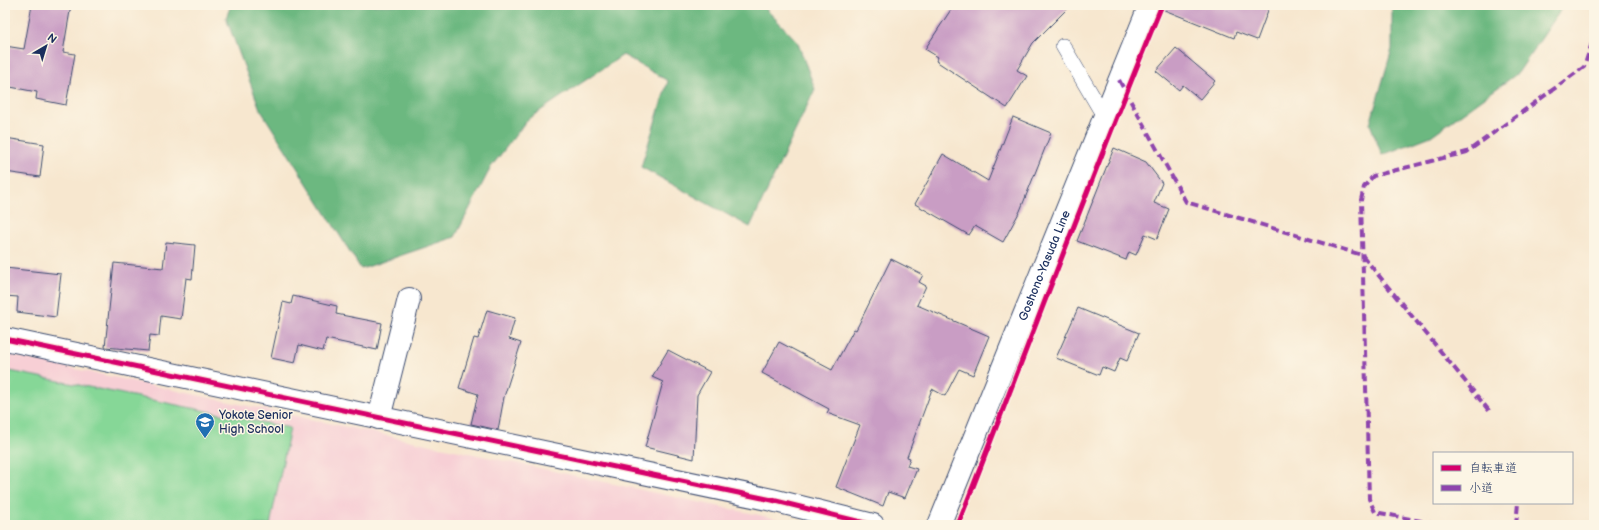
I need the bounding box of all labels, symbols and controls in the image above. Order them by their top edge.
north arrow [26,26,66,66]
text: N [45,31,59,46]
street label: Goshono-Yasuda Line [1016,208,1074,323]
place label: Yokote Senior High School [218,408,293,437]
school or university icon: Yokote Senior High School [194,411,216,439]
legend [1433,452,1573,504]
text: 自転車道 [1469,461,1517,476]
text: 小道 [1469,481,1493,496]

